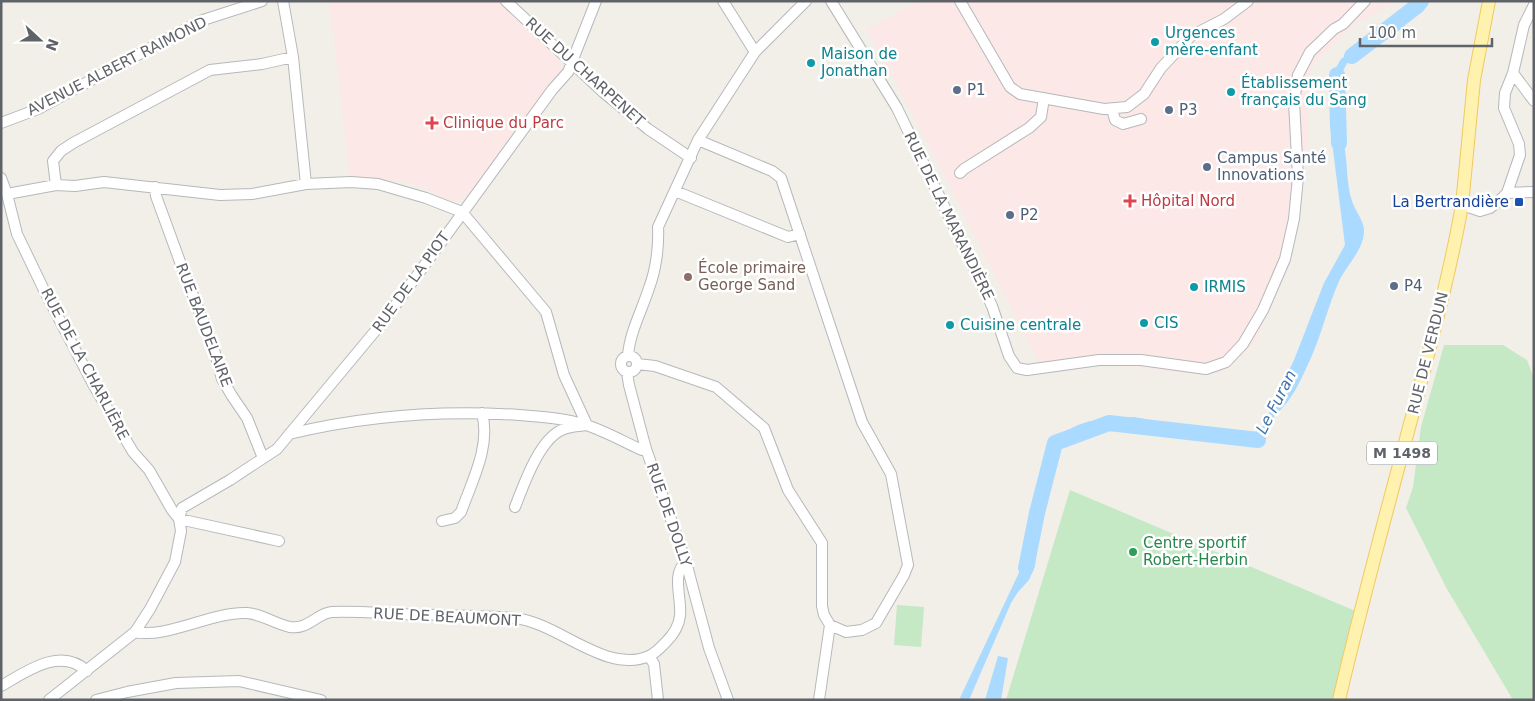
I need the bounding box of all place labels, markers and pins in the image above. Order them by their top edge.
place label: Urgences mère-enfant [1165,24,1258,59]
marker: Urgences mère-enfant [1149,36,1161,48]
place label: Maison de Jonathan [820,45,897,80]
marker: Maison de Jonathan [805,57,817,69]
place label: Établissement français du Sang [1241,73,1367,109]
place label: P1 [967,81,986,99]
marker: P1 [951,84,963,96]
marker: Établissement français du Sang [1225,86,1237,98]
place label: P3 [1179,101,1198,119]
marker: P3 [1163,104,1175,116]
place label: Clinique du Parc [443,114,564,132]
marker: Clinique du Parc [425,116,439,130]
place label: Campus Santé Innovations [1217,149,1326,184]
marker: Campus Santé Innovations [1201,161,1213,173]
place label: Hôpital Nord [1141,192,1235,210]
place label: La Bertrandière [1392,193,1509,211]
marker: Hôpital Nord [1123,194,1137,208]
marker: La Bertrandière [1513,196,1525,208]
place label: P2 [1020,206,1039,224]
marker: P2 [1004,209,1016,221]
place label: École primaire George Sand [698,258,806,294]
marker: École primaire George Sand [682,271,694,283]
place label: P4 [1404,277,1423,295]
place label: IRMIS [1204,278,1246,296]
marker: P4 [1388,280,1400,292]
marker: IRMIS [1188,281,1200,293]
place label: CIS [1154,314,1178,332]
place label: Cuisine centrale [960,316,1081,334]
marker: CIS [1138,317,1150,329]
marker: Cuisine centrale [944,319,956,331]
place label: Centre sportif Robert-Herbin [1143,534,1248,569]
marker: Centre sportif Robert-Herbin [1127,546,1139,558]

